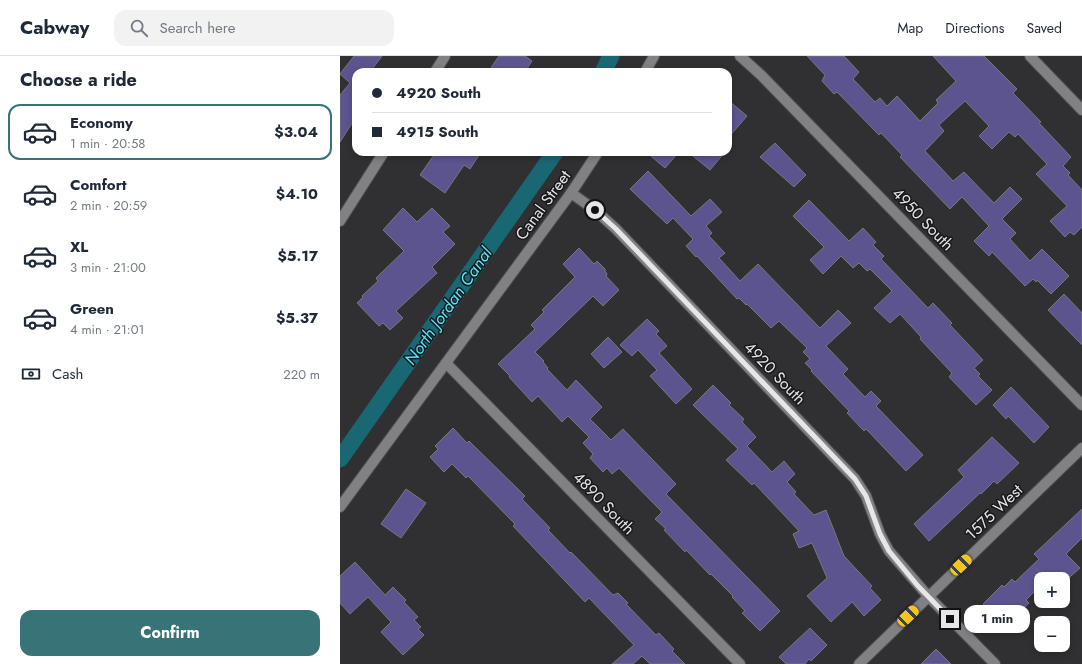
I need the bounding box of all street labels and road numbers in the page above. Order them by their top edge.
street label: Canal Street [510,165,576,245]
street label: 4950 South [887,182,959,256]
street label: 4920 South [739,336,811,410]
street label: 4890 South [568,466,640,540]
street label: 1575 West [960,479,1028,545]

